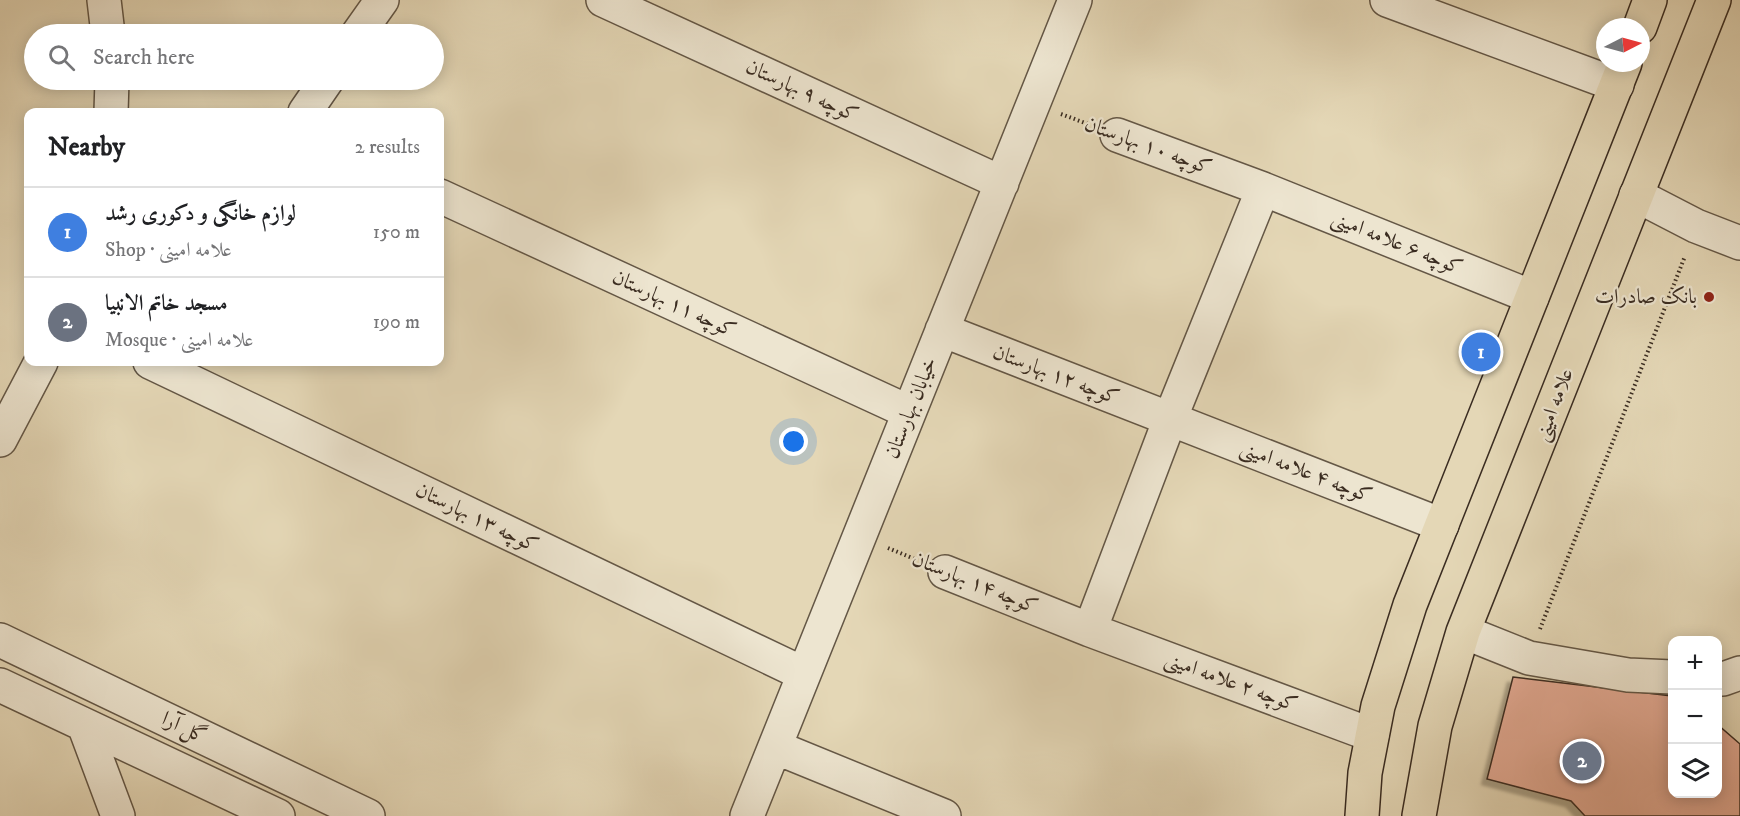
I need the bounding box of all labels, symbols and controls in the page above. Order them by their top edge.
north arrow [1596,18,1650,72]
search box [24,24,444,90]
icon: search [45,41,78,74]
text: Search here [93,44,195,71]
street label: کوچه ۹ بهارستان [742,54,862,128]
street label: کوچه ۱۰ بهارستان [1081,111,1215,181]
text: Nearby [48,131,125,164]
text: 2 results [355,135,420,160]
text: لوازم خانگی و دکوری رشد [105,200,296,227]
street label: کوچه ۶ علامه امینی [1327,205,1467,282]
text: 1 [64,220,71,245]
text: 150 m [373,220,420,245]
text: Shop · علامه امینی [105,238,232,263]
street label: کوچه ۱۱ بهارستان [608,264,740,344]
place label: بانک صادرات [1595,284,1697,310]
text: مسجد خاتم الانبیا [105,290,228,317]
marker: بانک صادرات [1702,290,1716,304]
text: 2 [63,310,72,335]
text: 190 m [373,310,420,335]
text: Mosque · علامه امینی [105,328,253,353]
pin: 1 [1462,330,1500,374]
street label: کوچه ۱۲ بهارستان [989,339,1123,411]
street label: خیابان بهارستان [879,353,943,463]
street label: علامه امینی [1528,365,1581,446]
your location [779,427,808,456]
street label: کوچه ۴ علامه امینی [1236,435,1376,510]
street label: کوچه ۱۳ بهارستان [411,477,543,559]
street label: کوچه ۱۴ بهارستان [908,546,1042,620]
map controls [1668,636,1722,798]
button: + [1668,636,1722,690]
street label: کوچه ۲ علامه امینی [1161,646,1301,719]
button: − [1668,690,1722,744]
street label: گل آرا [157,705,211,751]
pin: 2 [1562,738,1602,783]
button: layers [1668,744,1722,798]

